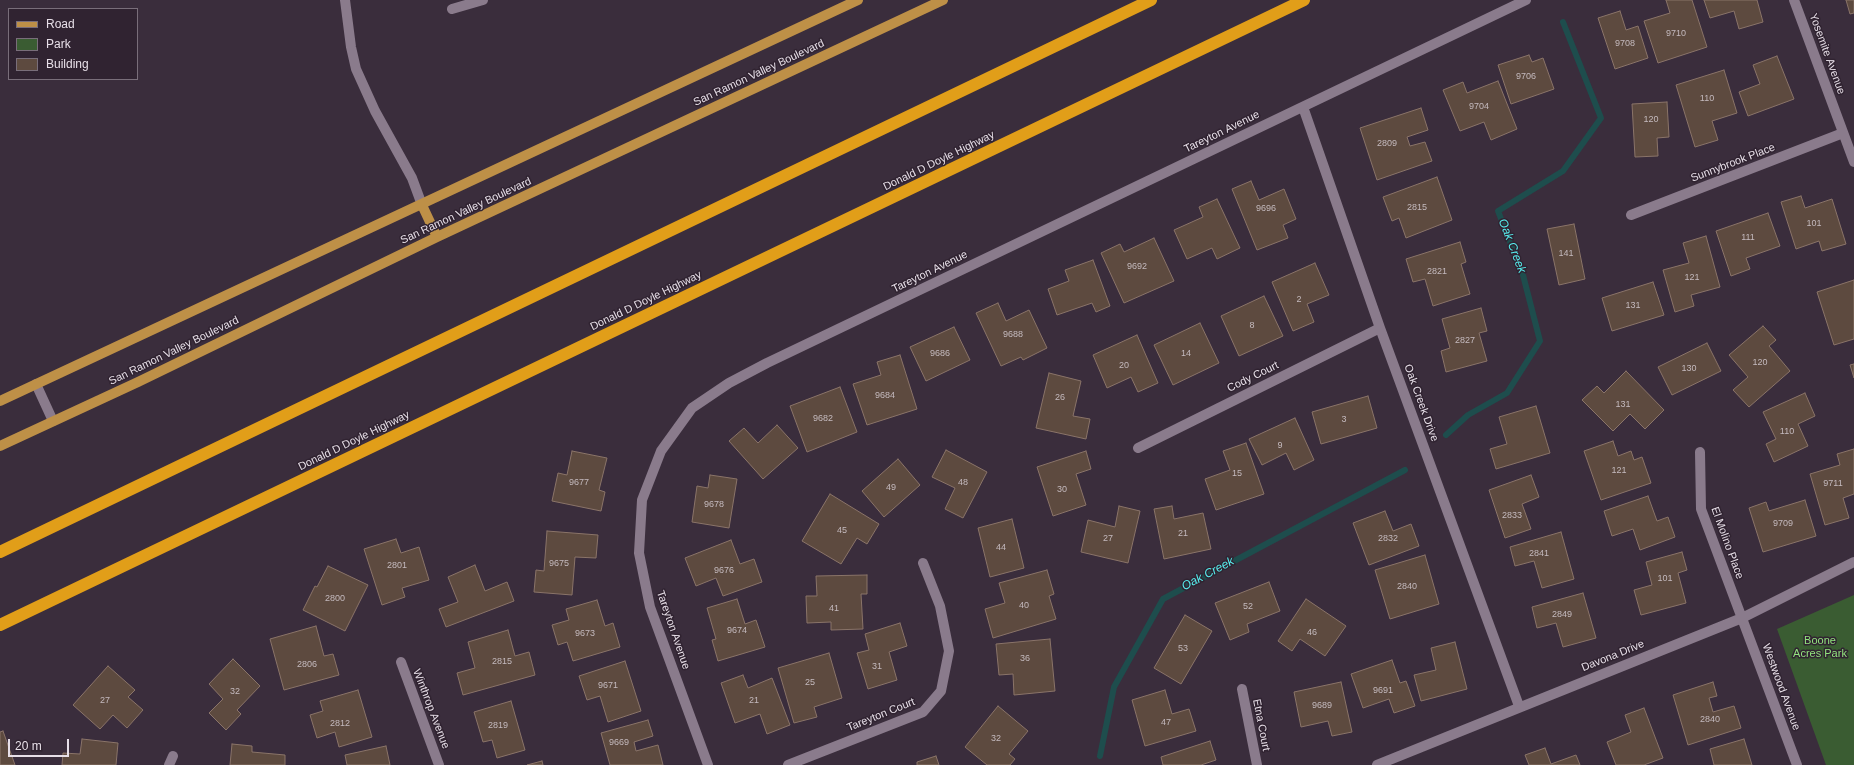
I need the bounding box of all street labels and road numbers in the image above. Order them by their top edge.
street label: Yosemite Avenue [1806,12,1848,96]
street label: San Ramon Valley Boulevard [691,37,827,109]
street label: Tareyton Avenue [1182,108,1262,156]
street label: Donald D Doyle Highway [881,128,997,194]
street label: Sunnybrook Place [1689,141,1777,185]
street label: San Ramon Valley Boulevard [398,175,534,247]
street label: Tareyton Avenue [890,248,970,296]
street label: Donald D Doyle Highway [588,268,704,334]
street label: San Ramon Valley Boulevard [107,314,241,388]
street label: Cody Court [1225,359,1281,395]
street label: Oak Creek Drive [1401,363,1441,443]
street label: Donald D Doyle Highway [296,408,412,474]
street label: El Molino Place [1708,505,1746,581]
street label: Tareyton Avenue [653,589,693,671]
street label: Davona Drive [1580,637,1646,675]
street label: Westwood Avenue [1759,642,1803,732]
street label: Winthrop Avenue [410,667,452,751]
street label: Tareyton Court [845,695,917,735]
street label: Etna Court [1250,698,1272,752]

